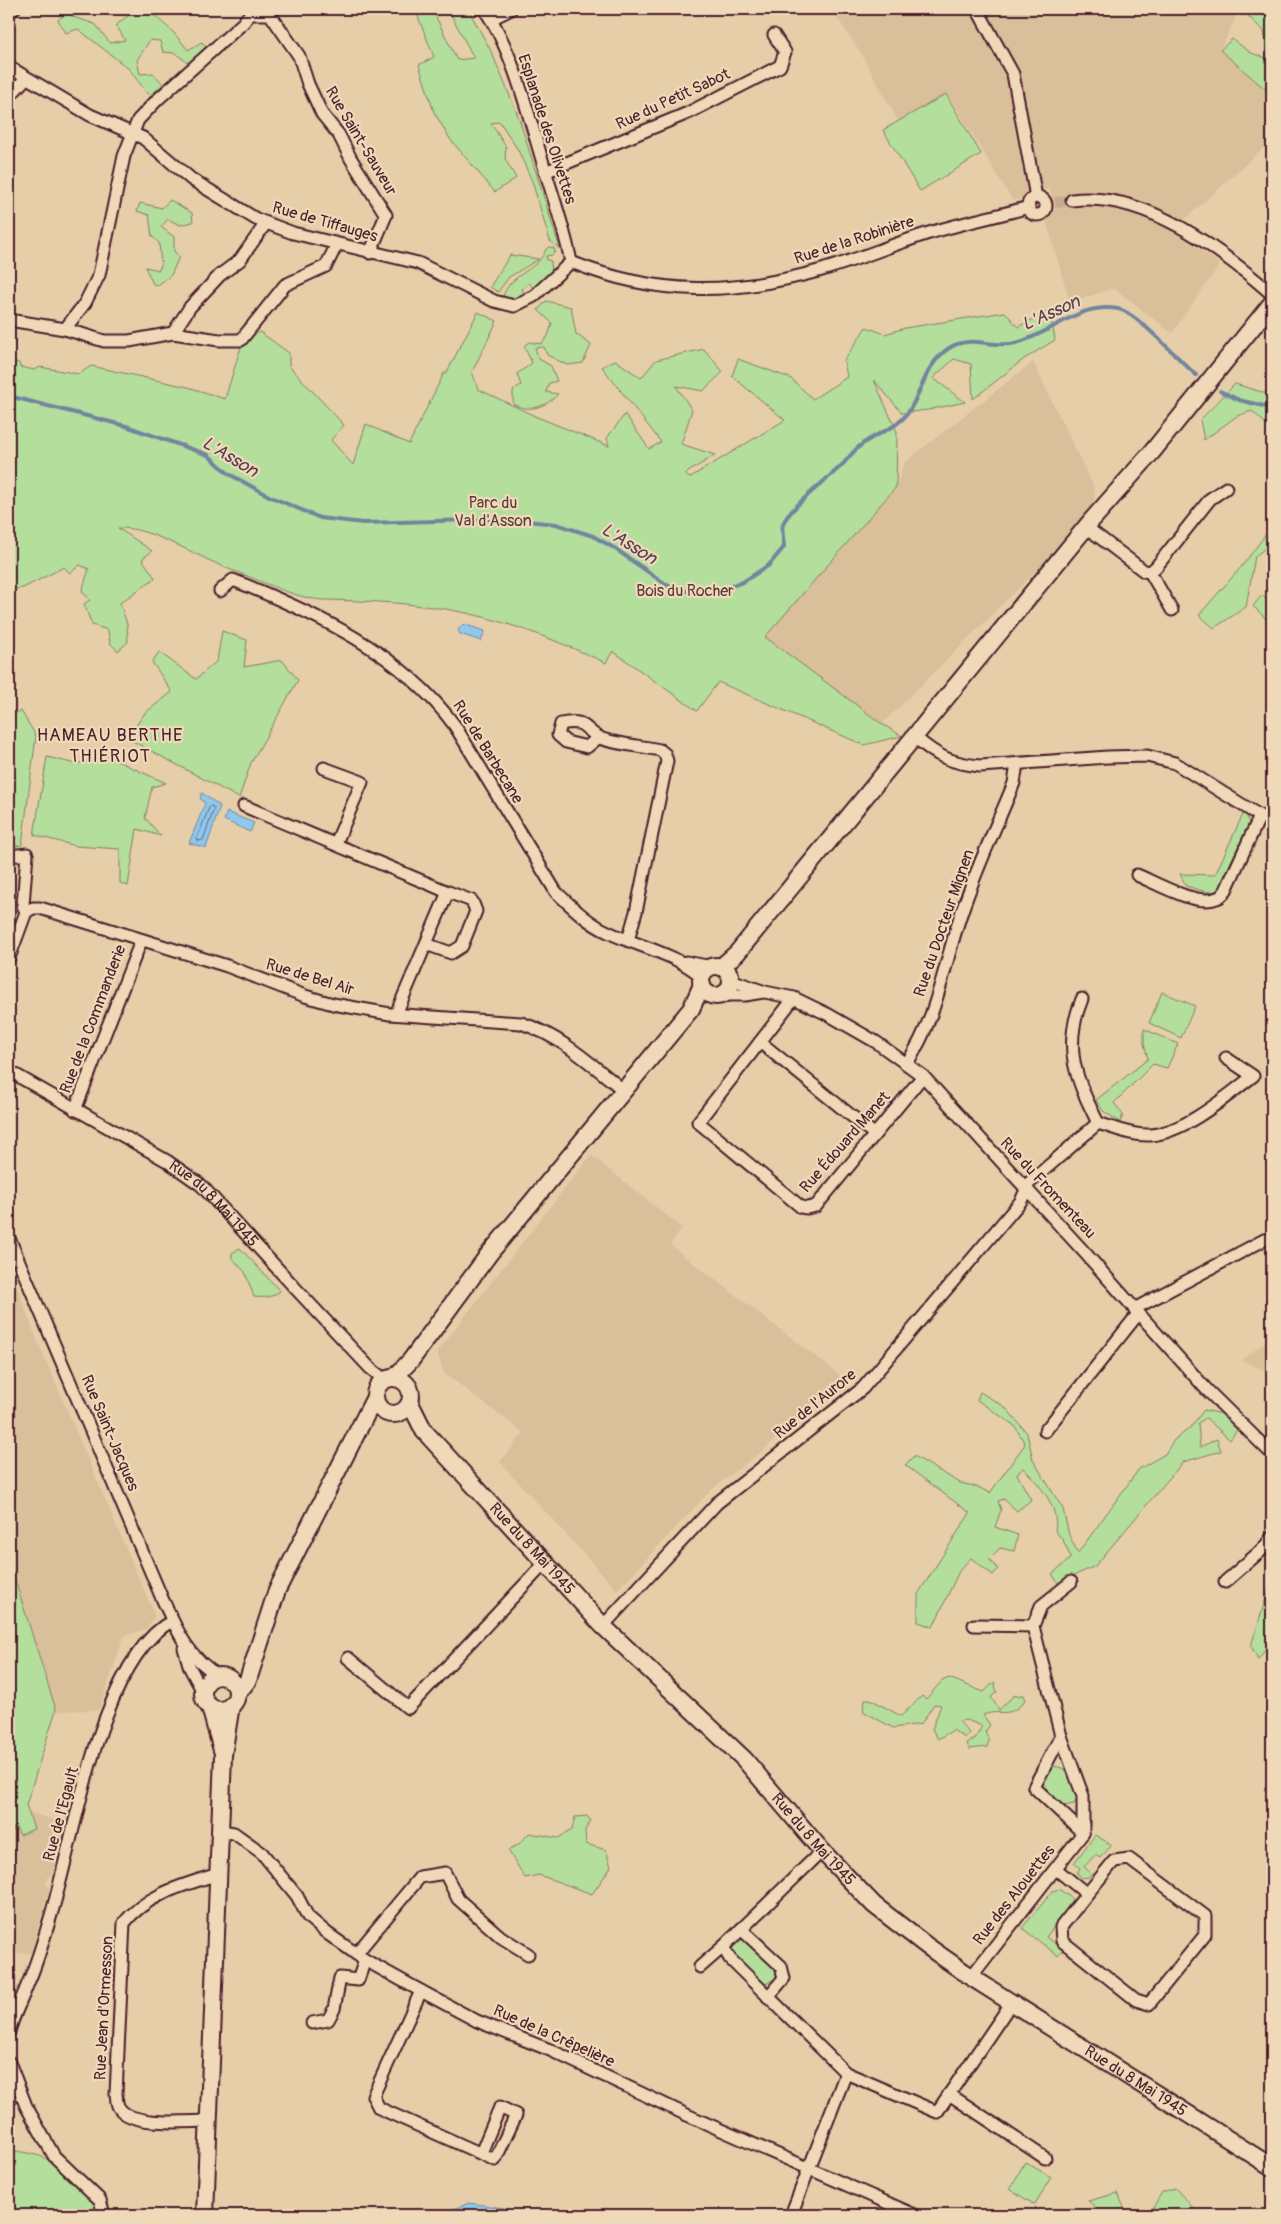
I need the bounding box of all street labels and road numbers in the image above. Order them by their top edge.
street label: Esplanade des Olivettes [513,51,581,207]
street label: Rue du Petit Sabot [613,64,734,134]
street label: Rue Saint-Sauveur [321,83,402,199]
street label: Rue de Tiffauges [270,197,380,247]
street label: Rue de la Robinière [792,211,917,269]
street label: Rue de Barbecane [448,697,528,807]
street label: Rue du Docteur Mignen [909,847,979,999]
street label: Rue de la Commanderie [55,942,131,1096]
street label: Rue de Bel Air [263,954,357,1000]
street label: Rue Édouard Manet [796,1087,895,1197]
street label: Rue du Fromenteau [996,1133,1100,1243]
street label: Rue du 8 Mai 1945 [165,1155,263,1251]
street label: Rue de l'Aurore [770,1365,860,1443]
street label: Rue Saint-Jacques [77,1372,143,1494]
street label: Rue du 8 Mai 1945 [485,1499,579,1599]
street label: Rue de l'Egault [39,1764,83,1863]
street label: Rue du 8 Mai 1945 [767,1789,860,1890]
street label: Rue des Alouettes [969,1841,1059,1949]
street label: Rue Jean d'Ormesson [90,1935,118,2081]
street label: Rue de la Crêpelière [490,2000,618,2072]
street label: Rue du 8 Mai 1945 [1081,2041,1191,2121]

